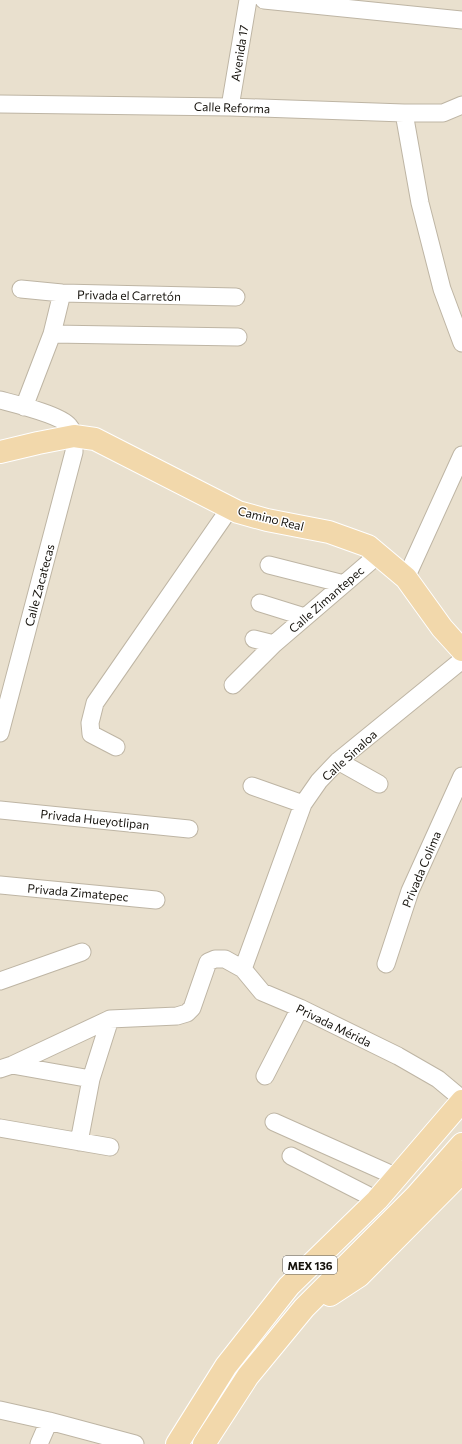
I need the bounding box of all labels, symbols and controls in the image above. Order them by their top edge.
street label: Avenida 17 [228,24,250,82]
street label: Calle Reforma [194,99,270,115]
street label: Privada el Carretón [77,287,181,303]
street label: Camino Real [236,503,306,533]
street label: Calle Zacatecas [21,542,57,628]
street label: Calle Zimantepec [286,563,366,635]
street label: Calle Sinaloa [319,727,379,783]
street label: Privada Hueyotlipan [40,806,150,832]
street label: Privada Colima [399,829,443,909]
street label: Privada Zimatepec [27,881,129,903]
street label: Privada Mérida [294,1001,374,1049]
road number: MEX 136 [283,1256,337,1274]

